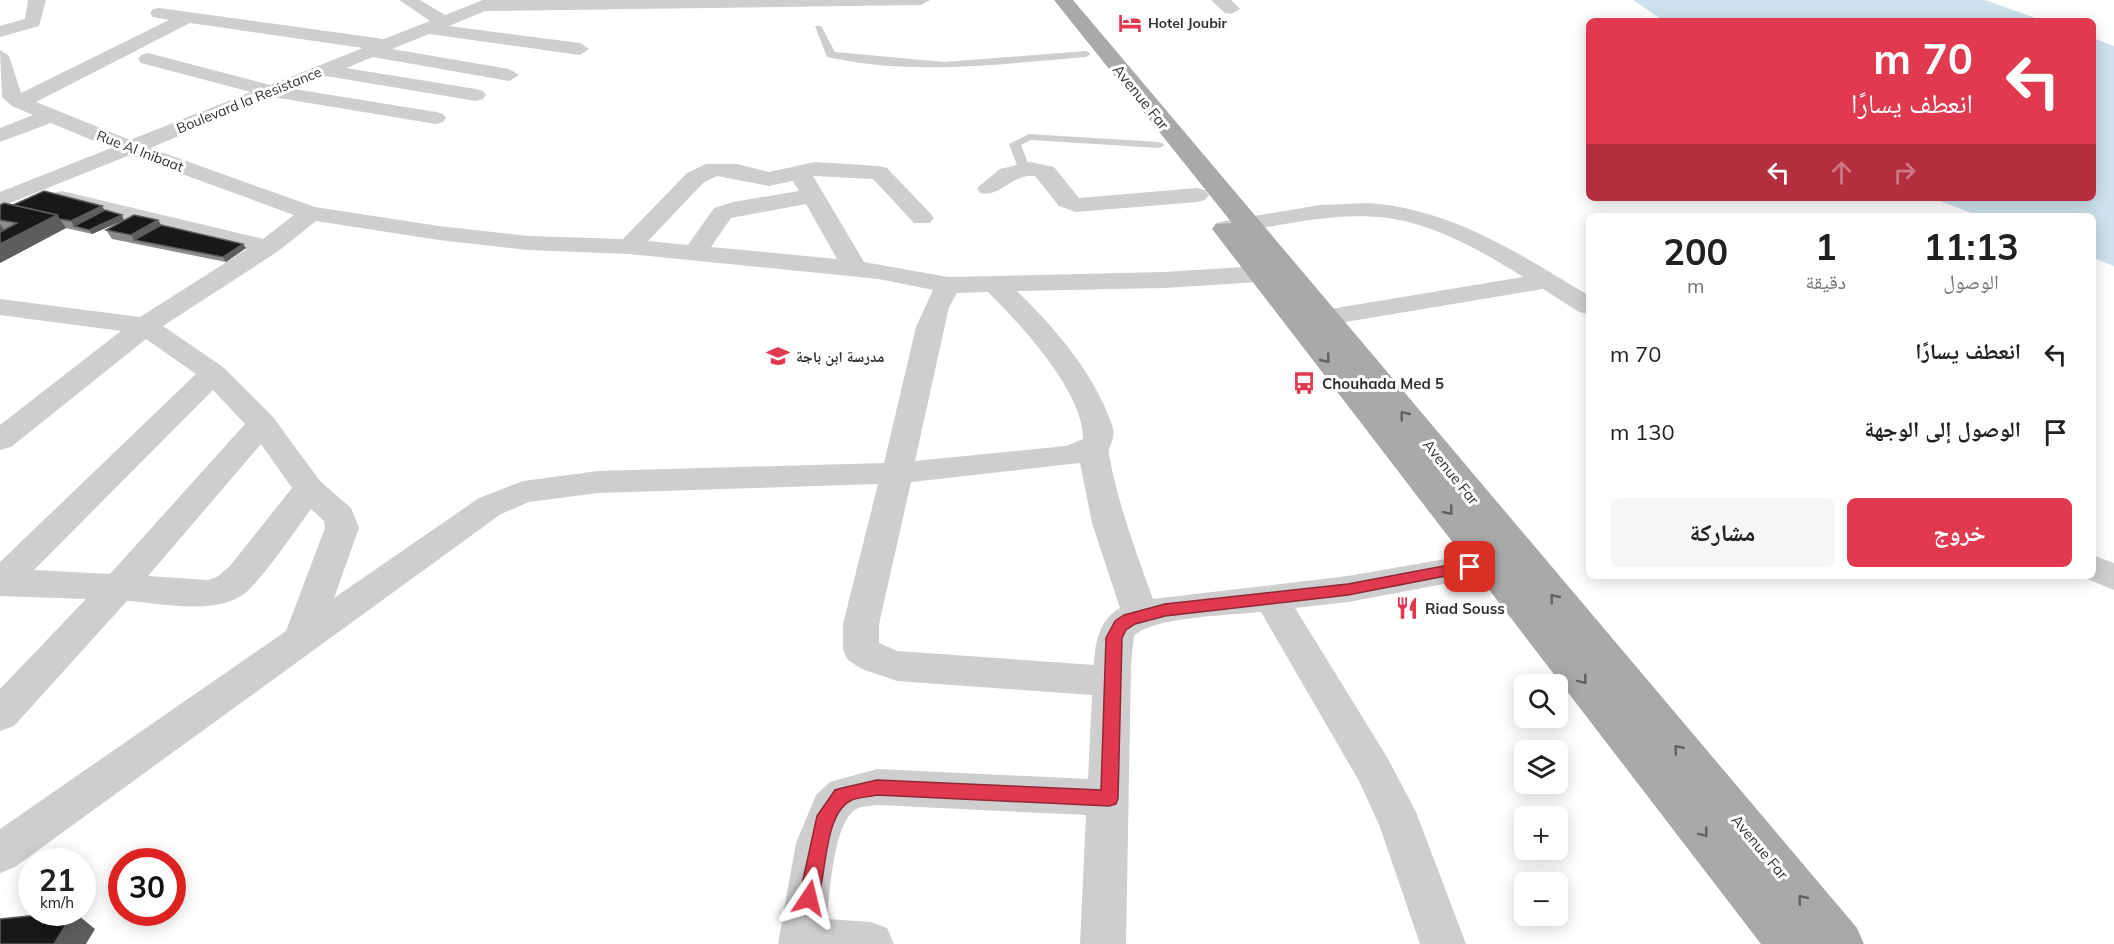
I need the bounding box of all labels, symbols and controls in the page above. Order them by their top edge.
hotel icon: Hotel Joubir [1117,10,1143,36]
place label: Hotel Joubir [1148,14,1227,32]
text: 70 m [1873,32,1973,85]
icon: left [1994,42,2072,120]
street label: Avenue Far [1109,60,1174,134]
street label: Boulevard la Resistance [174,63,324,137]
text: انعطف يسارًا [1851,86,1973,120]
street label: Rue Al Inibaat [94,126,186,176]
icon: left [1762,156,1795,189]
icon: ahead [1825,156,1858,189]
icon: right [1888,156,1921,189]
text: 1 [1815,224,1837,269]
text: 11:13 [1923,224,2019,269]
text: 200 [1663,229,1728,274]
text: دقيقة [1805,269,1846,294]
text: الوصول [1943,269,1999,294]
text: m [1687,273,1704,298]
text: انعطف يسارًا [1915,337,2021,365]
icon: left [2039,338,2072,371]
text: 70 m [1610,340,1661,368]
school or university icon: مدرسة ابن باجة [765,343,791,369]
place label: مدرسة ابن باجة [796,347,884,366]
one-way arrow [1319,352,1330,363]
bus stop icon: Chouhada Med 5 [1291,370,1317,396]
place label: Chouhada Med 5 [1322,374,1444,393]
one-way arrow [1400,411,1411,422]
text: الوصول إلى الوجهة [1864,415,2021,443]
icon: arrive [2039,416,2072,449]
text: 130 m [1610,418,1675,446]
street label: Avenue Far [1419,435,1484,509]
button: مشاركة [1610,498,1835,567]
button: خروج [1847,498,2072,567]
one-way arrow [1441,504,1452,515]
pin [1444,541,1495,592]
icon: arrive [1453,550,1486,583]
one-way arrow [1551,594,1562,605]
restaurant icon: Riad Souss [1394,595,1420,621]
place label: Riad Souss [1425,599,1505,618]
one-way arrow [1576,673,1587,684]
map controls [1514,674,1568,926]
button: search [1514,674,1568,728]
button: layers [1514,740,1568,794]
one-way arrow [1674,745,1685,756]
button: + [1514,806,1568,860]
street label: Avenue Far [1727,811,1793,884]
one-way arrow [1696,826,1707,837]
speed limit sign: 30 [108,848,186,926]
text: 21 [39,861,75,899]
position arrow [777,866,841,930]
button: − [1514,872,1568,926]
text: km/h [40,893,74,912]
one-way arrow [1799,895,1810,906]

